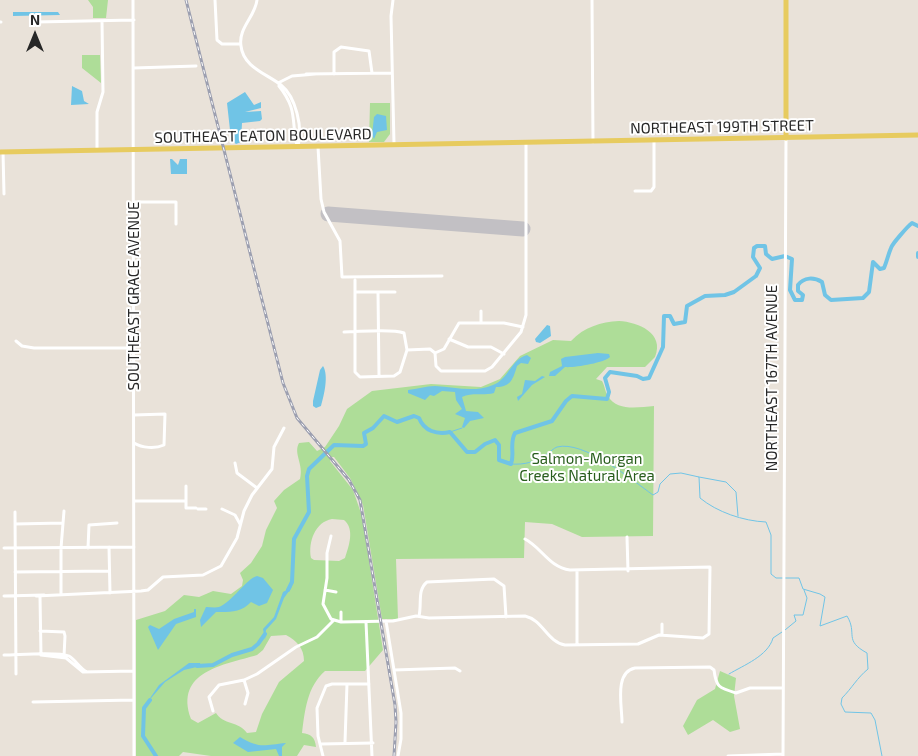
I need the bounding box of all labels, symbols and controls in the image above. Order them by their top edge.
north arrow [10,10,60,60]
text: N [30,11,40,28]
street label: NORTHEAST 199TH STREET [630,116,814,138]
street label: SOUTHEAST EATON BOULEVARD [154,125,372,147]
street label: SOUTHEAST GRACE AVENUE [125,202,143,390]
street label: NORTHEAST 167TH AVENUE [763,285,781,471]
park label: Salmon-Morgan Creeks Natural Area [519,450,655,485]

